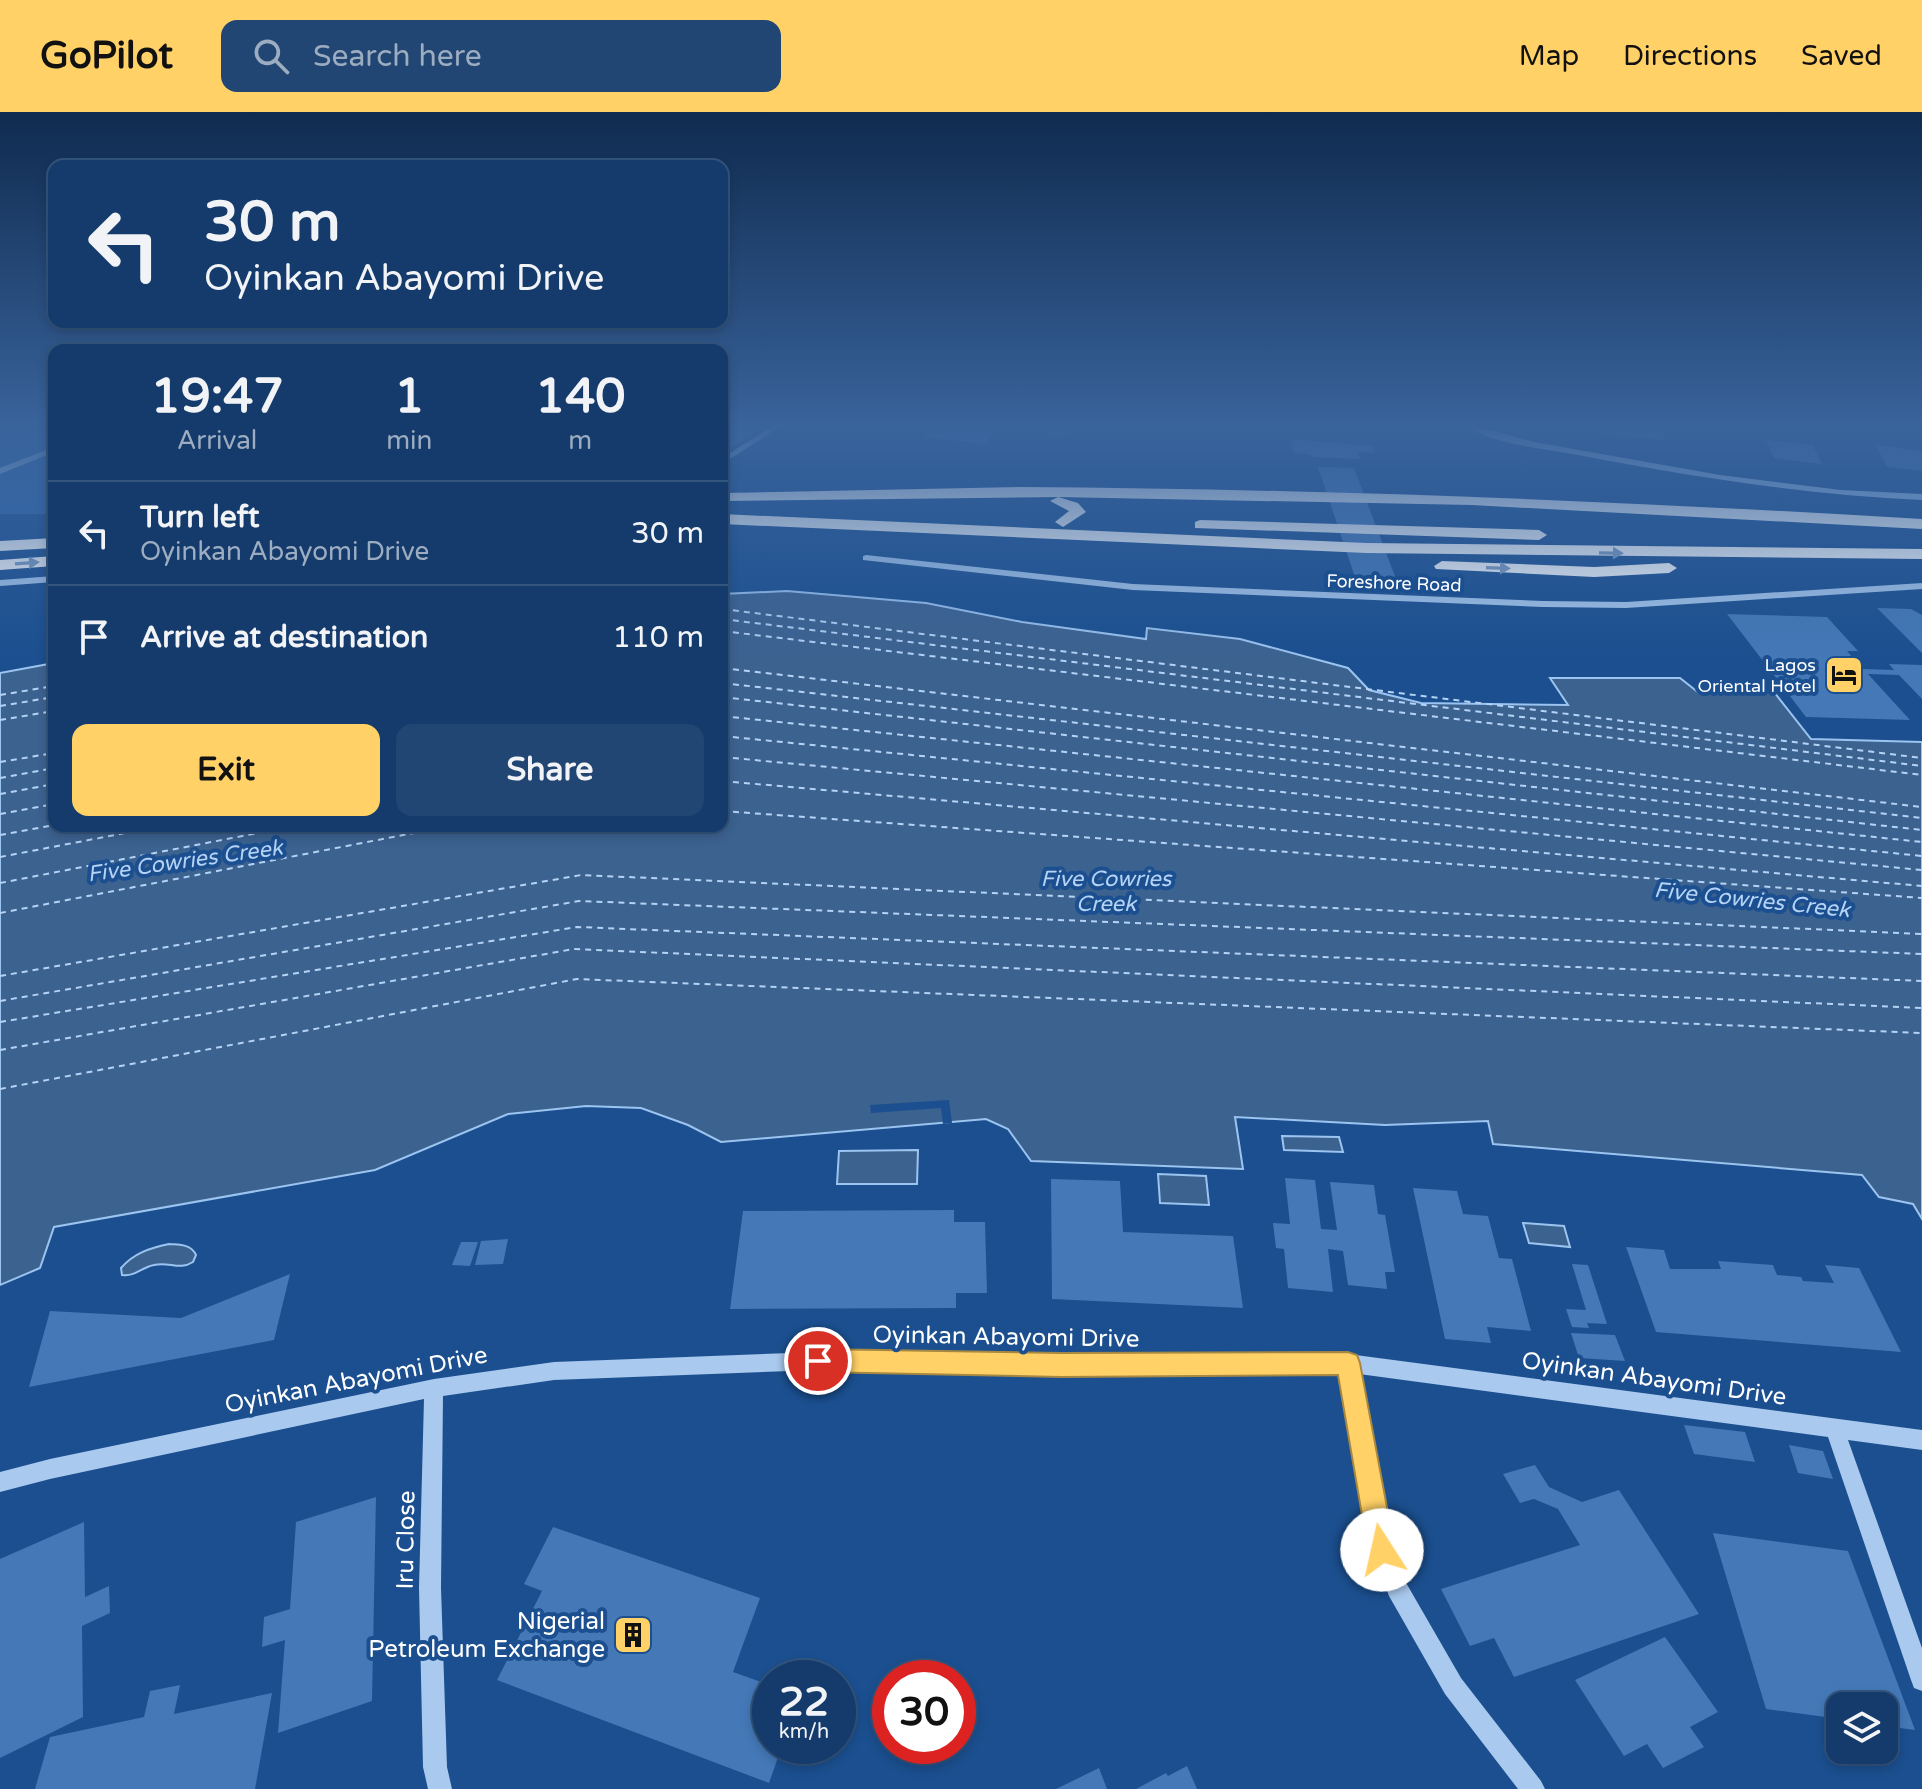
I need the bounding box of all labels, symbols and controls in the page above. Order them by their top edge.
search box [221,20,781,92]
text: GoPilot [40,33,173,79]
icon: search [249,34,293,78]
text: Search here [313,38,482,75]
text: Map [1519,39,1579,73]
text: Directions [1623,39,1757,73]
text: Saved [1801,39,1882,73]
text: 30 m [204,189,340,256]
icon: left [72,192,176,296]
text: Oyinkan Abayomi Drive [204,257,605,300]
text: 19:47 [151,368,284,426]
text: 1 [394,368,424,426]
text: 140 [535,368,625,426]
text: Arrival [177,425,257,456]
text: min [386,425,432,456]
text: m [568,425,592,456]
text: Turn left [140,499,259,536]
icon: left [72,511,116,555]
text: 30 m [631,515,704,552]
text: Oyinkan Abayomi Drive [140,536,429,567]
one-way arrow [1599,546,1624,559]
one-way arrow [15,556,40,569]
one-way arrow [1486,561,1511,574]
street label: Foreshore Road [1326,570,1462,596]
icon: arrive [72,615,116,659]
text: Arrive at destination [140,619,428,656]
text: 110 m [612,619,704,656]
place label: Lagos Oriental Hotel [1697,654,1816,697]
hotel icon: Lagos Oriental Hotel [1823,654,1865,696]
button: Exit [72,724,380,816]
button: Share [396,724,704,816]
water label: Five Cowries Creek [86,834,286,888]
water label: Five Cowries Creek [1041,866,1173,917]
water label: Five Cowries Creek [1653,877,1853,923]
street label: Oyinkan Abayomi Drive [872,1320,1140,1354]
pin [784,1327,852,1395]
icon: arrive [796,1339,840,1383]
street label: Oyinkan Abayomi Drive [222,1340,490,1420]
street label: Oyinkan Abayomi Drive [1520,1346,1788,1412]
street label: Iru Close [391,1490,421,1590]
position arrow [1340,1508,1424,1592]
place label: Nigerial Petroleum Exchange [368,1607,605,1664]
building icon: Nigerial Petroleum Exchange [612,1614,654,1656]
speed limit sign: 30 [872,1660,976,1764]
text: 22 [779,1678,829,1726]
map controls [1826,1692,1898,1764]
button: layers [1826,1692,1898,1764]
text: km/h [779,1720,829,1744]

